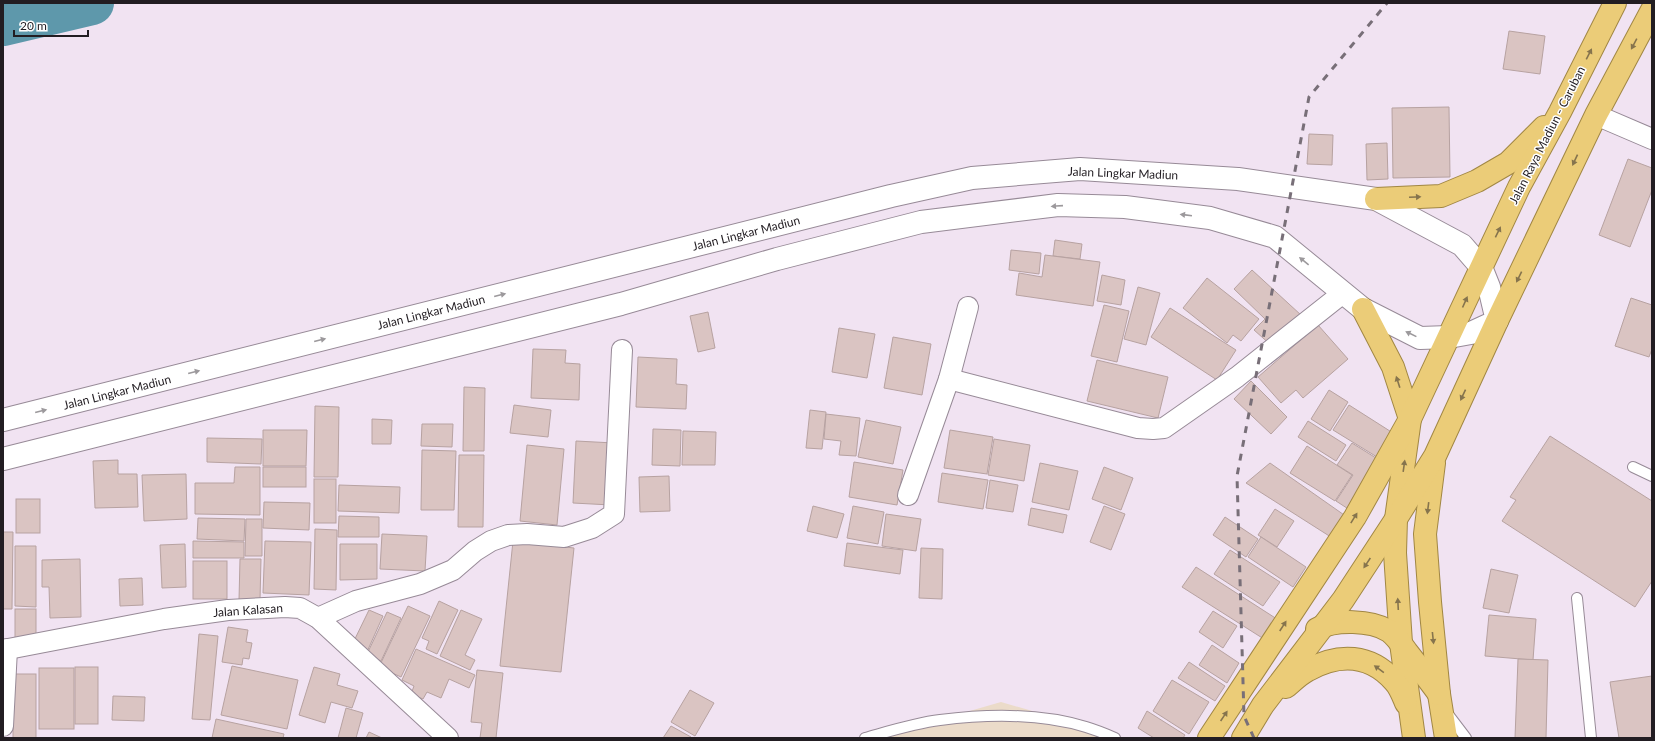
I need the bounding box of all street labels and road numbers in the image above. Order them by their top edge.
street label: Jalan Raya Madiun - Caruban [1506,64,1588,206]
street label: Jalan Lingkar Madiun [1068,164,1178,182]
street label: Jalan Lingkar Madiun [691,212,801,254]
street label: Jalan Lingkar Madiun [376,291,486,333]
street label: Jalan Lingkar Madiun [62,371,172,413]
street label: Jalan Kalasan [213,600,283,620]

